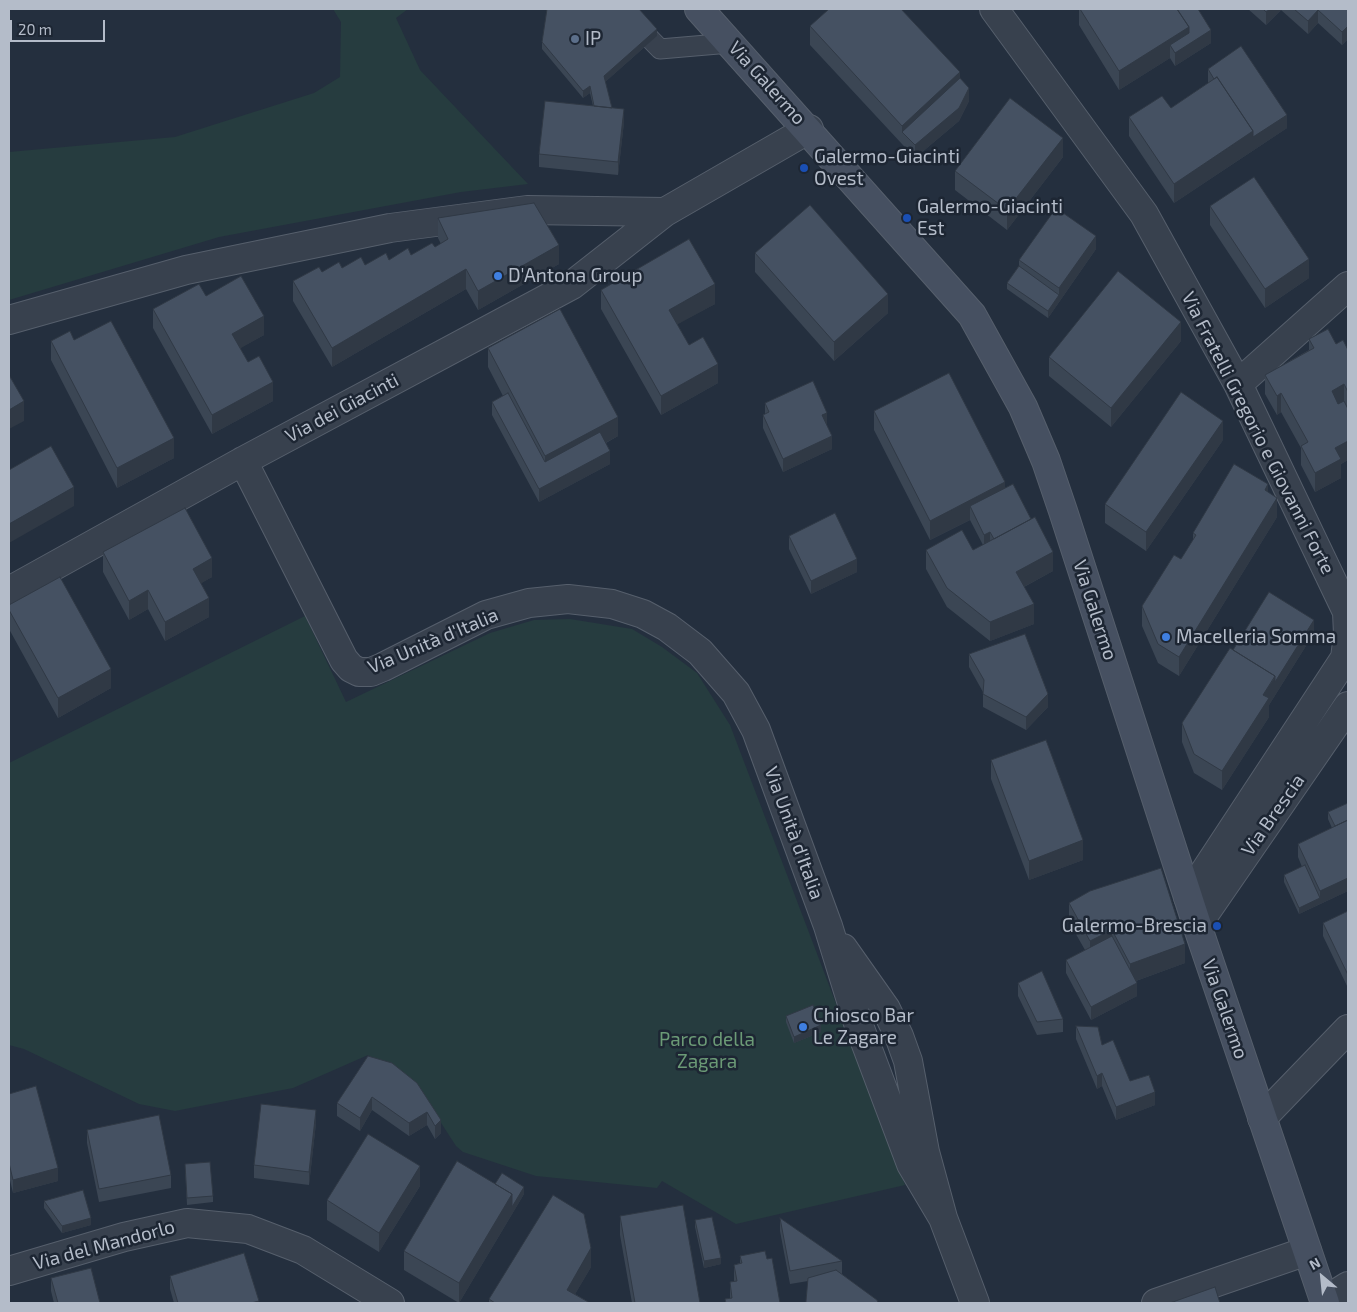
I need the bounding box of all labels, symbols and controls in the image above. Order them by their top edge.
scale bar [12,10,108,42]
text: 20 m [18,20,52,38]
place label: IP [585,28,601,50]
marker: IP [569,33,581,45]
street label: Via Galermo [724,37,810,129]
place label: Galermo-Giacinti Ovest [814,146,960,190]
marker: Galermo-Giacinti Ovest [798,162,810,174]
place label: Galermo-Giacinti Est [917,196,1063,240]
marker: Galermo-Giacinti Est [901,212,913,224]
place label: D'Antona Group [508,265,642,287]
marker: D'Antona Group [492,270,504,282]
street label: Via Fratelli Gregorio e Giovanni Forte [1177,288,1339,578]
street label: Via dei Giacinti [281,369,403,447]
street label: Via Galermo [1068,557,1122,663]
street label: Via Unità d'Italia [364,603,502,679]
place label: Macelleria Somma [1176,626,1336,648]
marker: Macelleria Somma [1160,631,1172,643]
street label: Via Unità d'Italia [759,764,829,902]
street label: Via Brescia [1237,770,1309,860]
place label: Galermo-Brescia [1062,915,1207,937]
marker: Galermo-Brescia [1211,920,1223,932]
street label: Via Galermo [1197,956,1253,1062]
place label: Chiosco Bar Le Zagare [813,1005,914,1049]
marker: Chiosco Bar Le Zagare [797,1021,809,1033]
park label: Parco della Zagara [659,1029,755,1073]
street label: Via del Mandorlo [31,1215,177,1275]
north arrow [1297,1252,1347,1302]
text: N [1306,1253,1323,1273]

